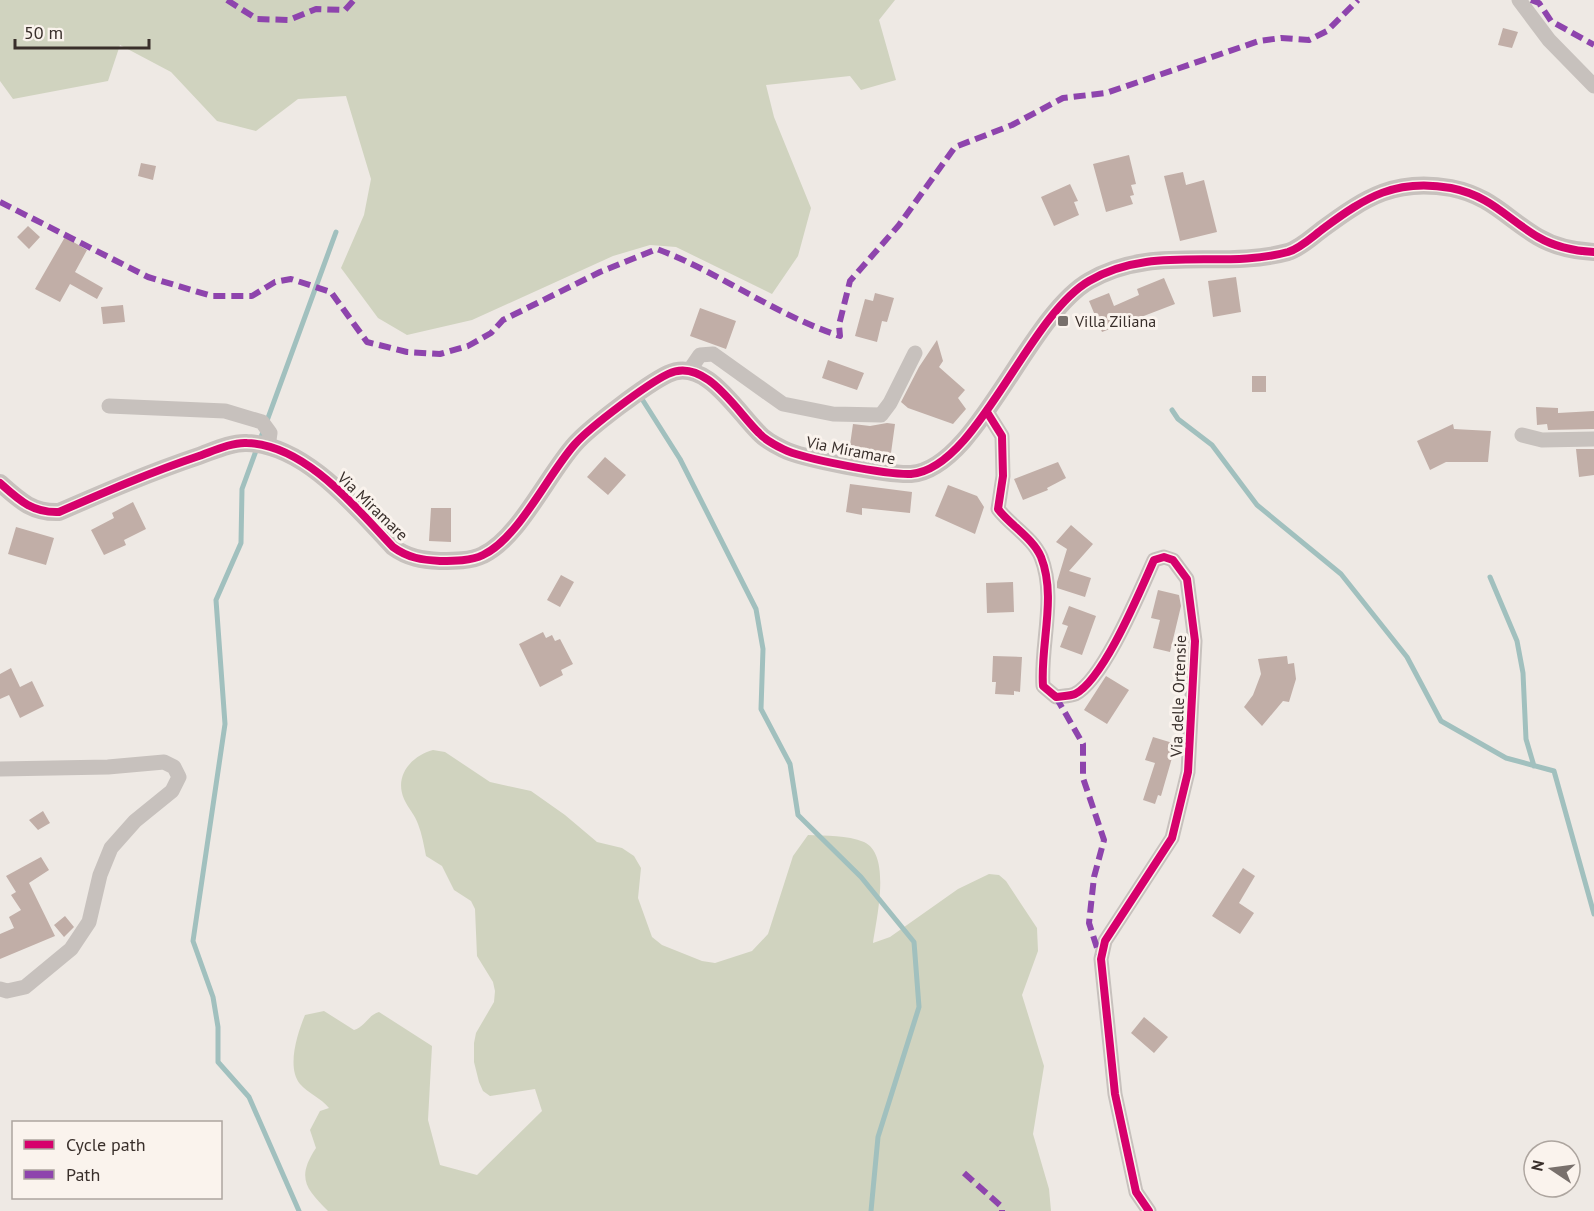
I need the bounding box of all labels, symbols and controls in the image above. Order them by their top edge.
scale bar [15,12,148,50]
text: 50 m [24,21,63,44]
place label: Villa Ziliana [1074,311,1156,331]
marker: Villa Ziliana [1056,314,1070,328]
street label: Via Miramare [804,431,897,468]
street label: Via Miramare [333,467,412,545]
street label: Via delle Ortensie [1166,635,1190,758]
legend [12,1121,222,1199]
text: Cycle path [66,1133,146,1156]
north arrow [1522,1139,1582,1199]
text: N [1526,1158,1548,1173]
text: Path [66,1163,100,1186]

